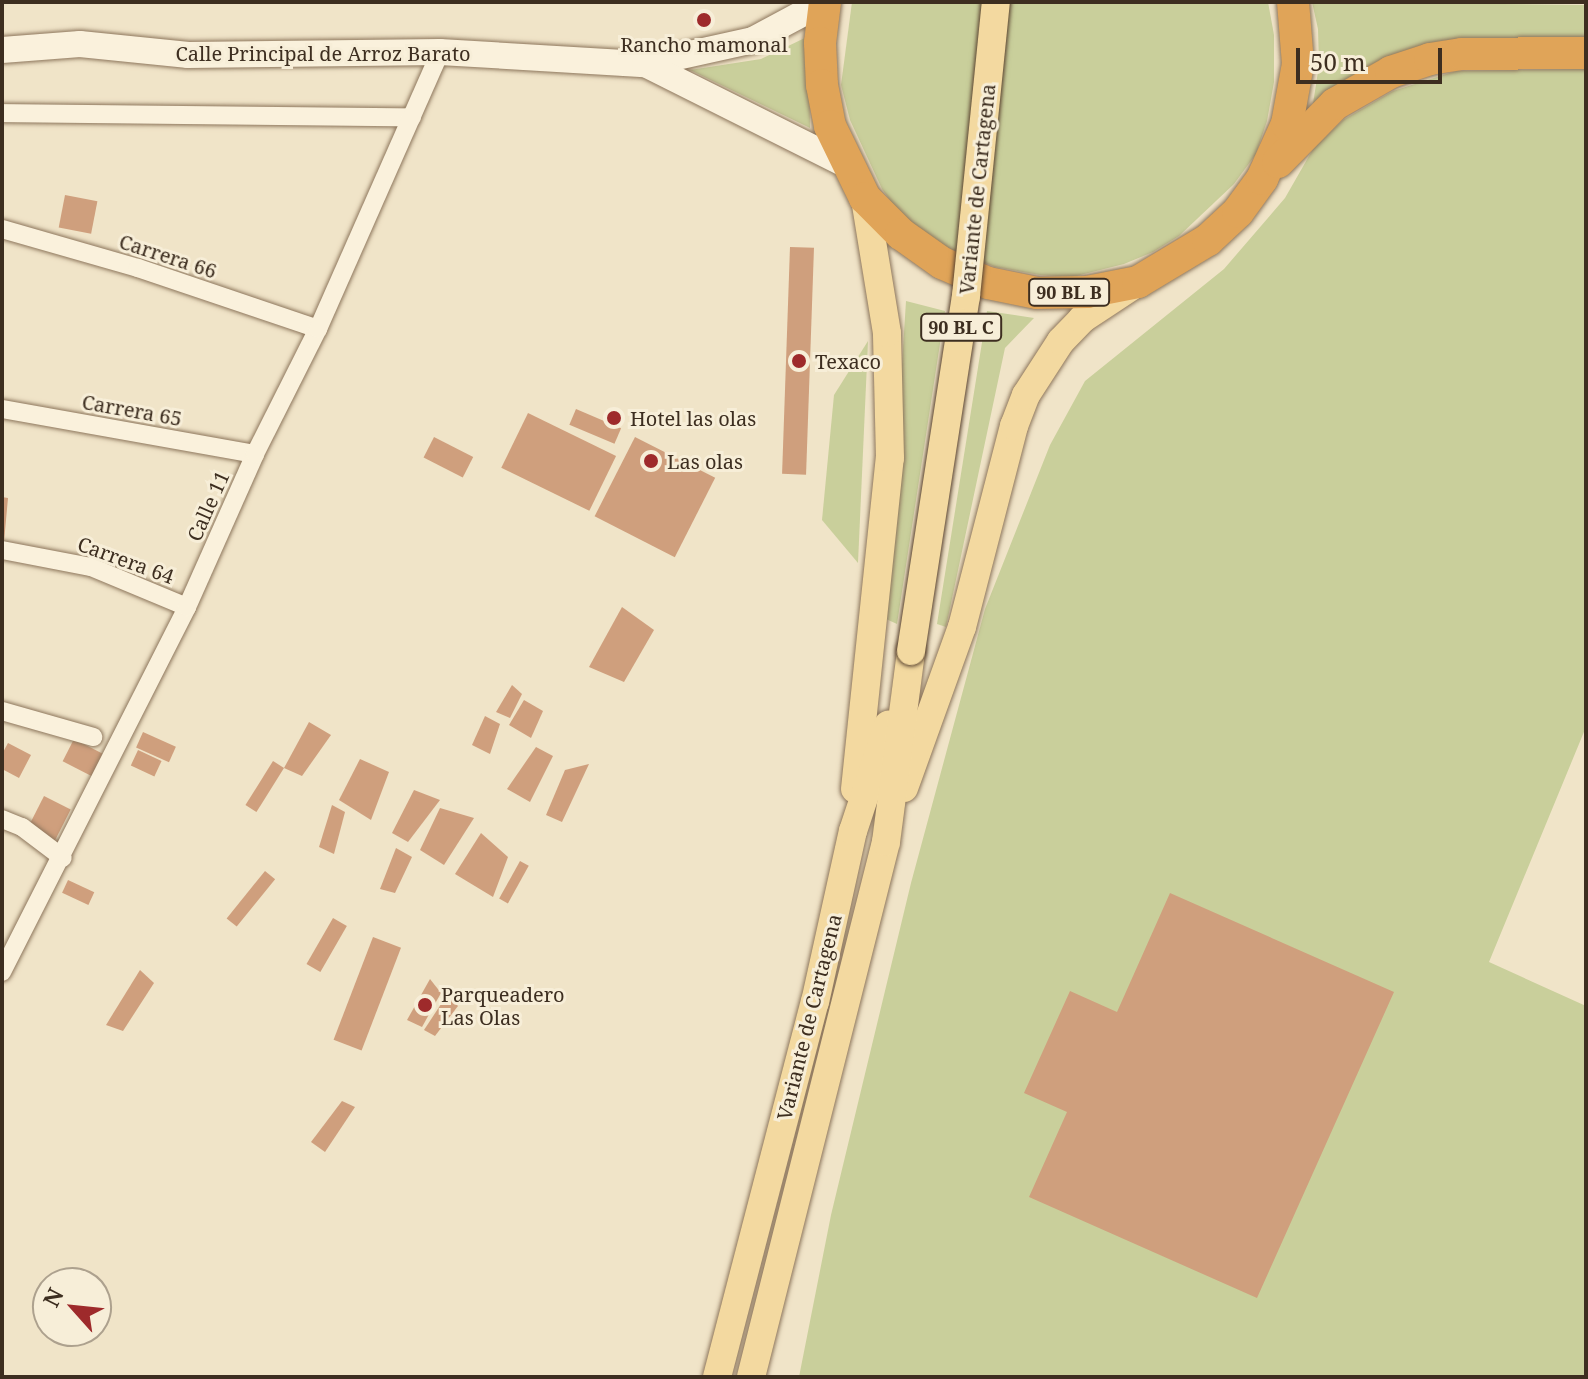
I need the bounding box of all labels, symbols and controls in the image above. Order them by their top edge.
marker: Rancho mamonal [695,11,713,29]
place label: Rancho mamonal [620,32,788,56]
scale bar [1300,32,1446,82]
street label: Calle Principal de Arroz Barato [175,41,471,65]
text: 50 m [1310,45,1366,78]
street label: Variante de Cartagena [954,83,1000,295]
street label: Carrera 66 [116,229,220,283]
road number: 90 BL B [1027,278,1111,306]
road number: 90 BL C [919,313,1003,341]
place label: Texaco [815,349,881,373]
marker: Texaco [790,352,808,370]
street label: Carrera 65 [80,389,184,431]
place label: Hotel las olas [630,406,756,430]
marker: Hotel las olas [605,409,623,427]
place label: Las olas [667,449,743,473]
marker: Las olas [642,452,660,470]
street label: Calle 11 [182,467,234,545]
street label: Carrera 64 [74,531,178,589]
street label: Variante de Cartagena [772,911,846,1123]
place label: Parqueadero Las Olas [441,982,565,1029]
marker: Parqueadero Las Olas [416,996,434,1014]
north arrow [32,1267,112,1347]
text: N [35,1282,70,1312]

